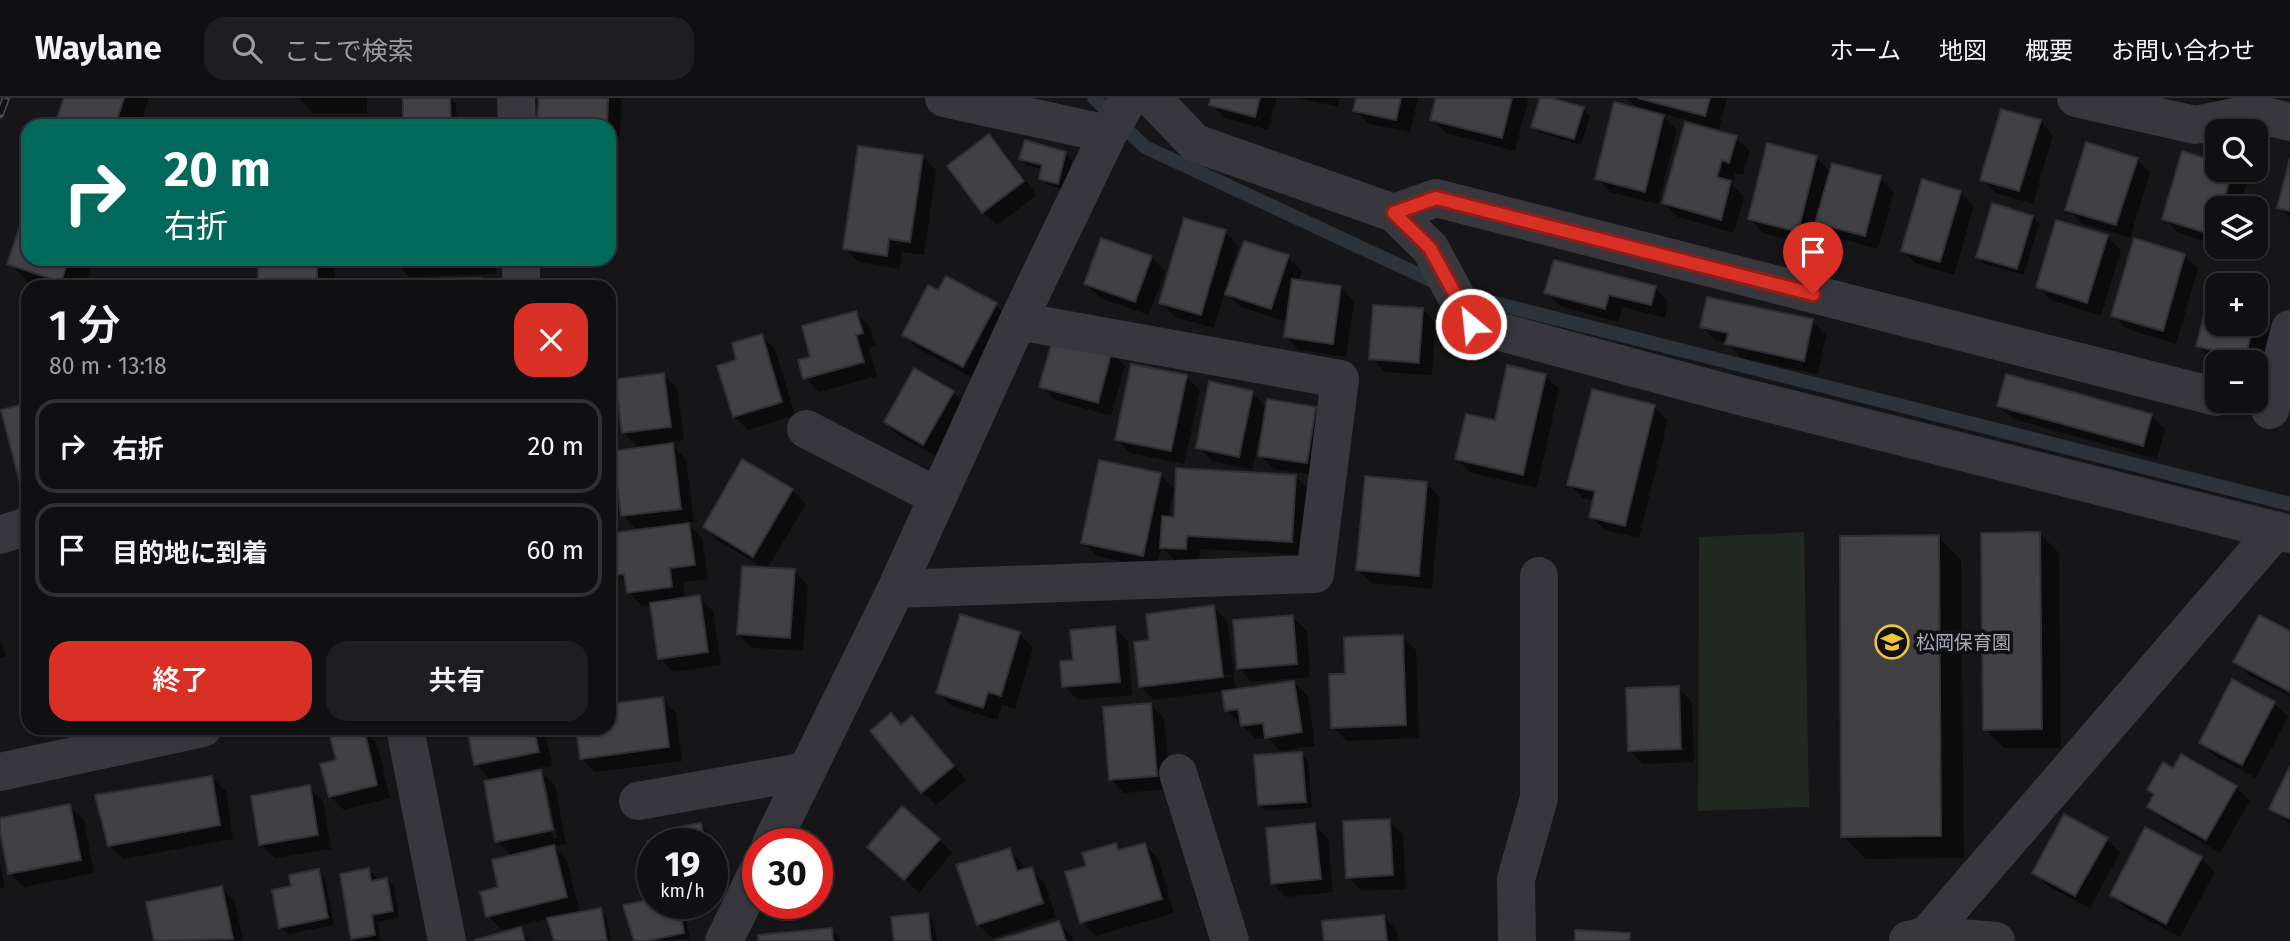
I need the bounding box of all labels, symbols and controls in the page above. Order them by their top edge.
search box [204,17,694,80]
text: Waylane [35,28,162,68]
icon: search [228,29,266,67]
text: ここで検索 [284,36,414,67]
text: ホーム [1830,37,1901,65]
text: 地図 [1939,37,1987,65]
text: 概要 [2025,37,2073,65]
text: お問い合わせ [2111,37,2255,65]
map controls [2205,119,2268,413]
button: search [2205,119,2268,182]
text: 20 m [164,140,271,199]
icon: right [49,147,140,238]
button: layers [2205,196,2268,259]
text: 右折 [164,207,228,245]
pin [1783,222,1843,294]
icon: arrive [1794,233,1832,271]
button: + [2205,273,2268,336]
position arrow [1434,287,1508,361]
text: 1 分 [49,301,120,351]
button: close [514,303,588,377]
button: − [2205,350,2268,413]
text: 80 m · 13:18 [49,352,167,380]
icon: right [53,427,91,465]
text: 20 m [527,431,584,462]
text: 右折 [112,434,164,465]
icon: arrive [53,531,91,569]
text: 60 m [526,535,584,566]
text: 目的地に到着 [112,538,268,569]
school or university icon: 松岡保育園 [1873,623,1911,661]
place label: 松岡保育園 [1916,631,2011,654]
button: 終了 [49,641,312,721]
button: 共有 [326,641,588,721]
speed limit sign: 30 [742,828,833,919]
text: 19 [665,843,700,885]
text: km/h [660,880,705,902]

